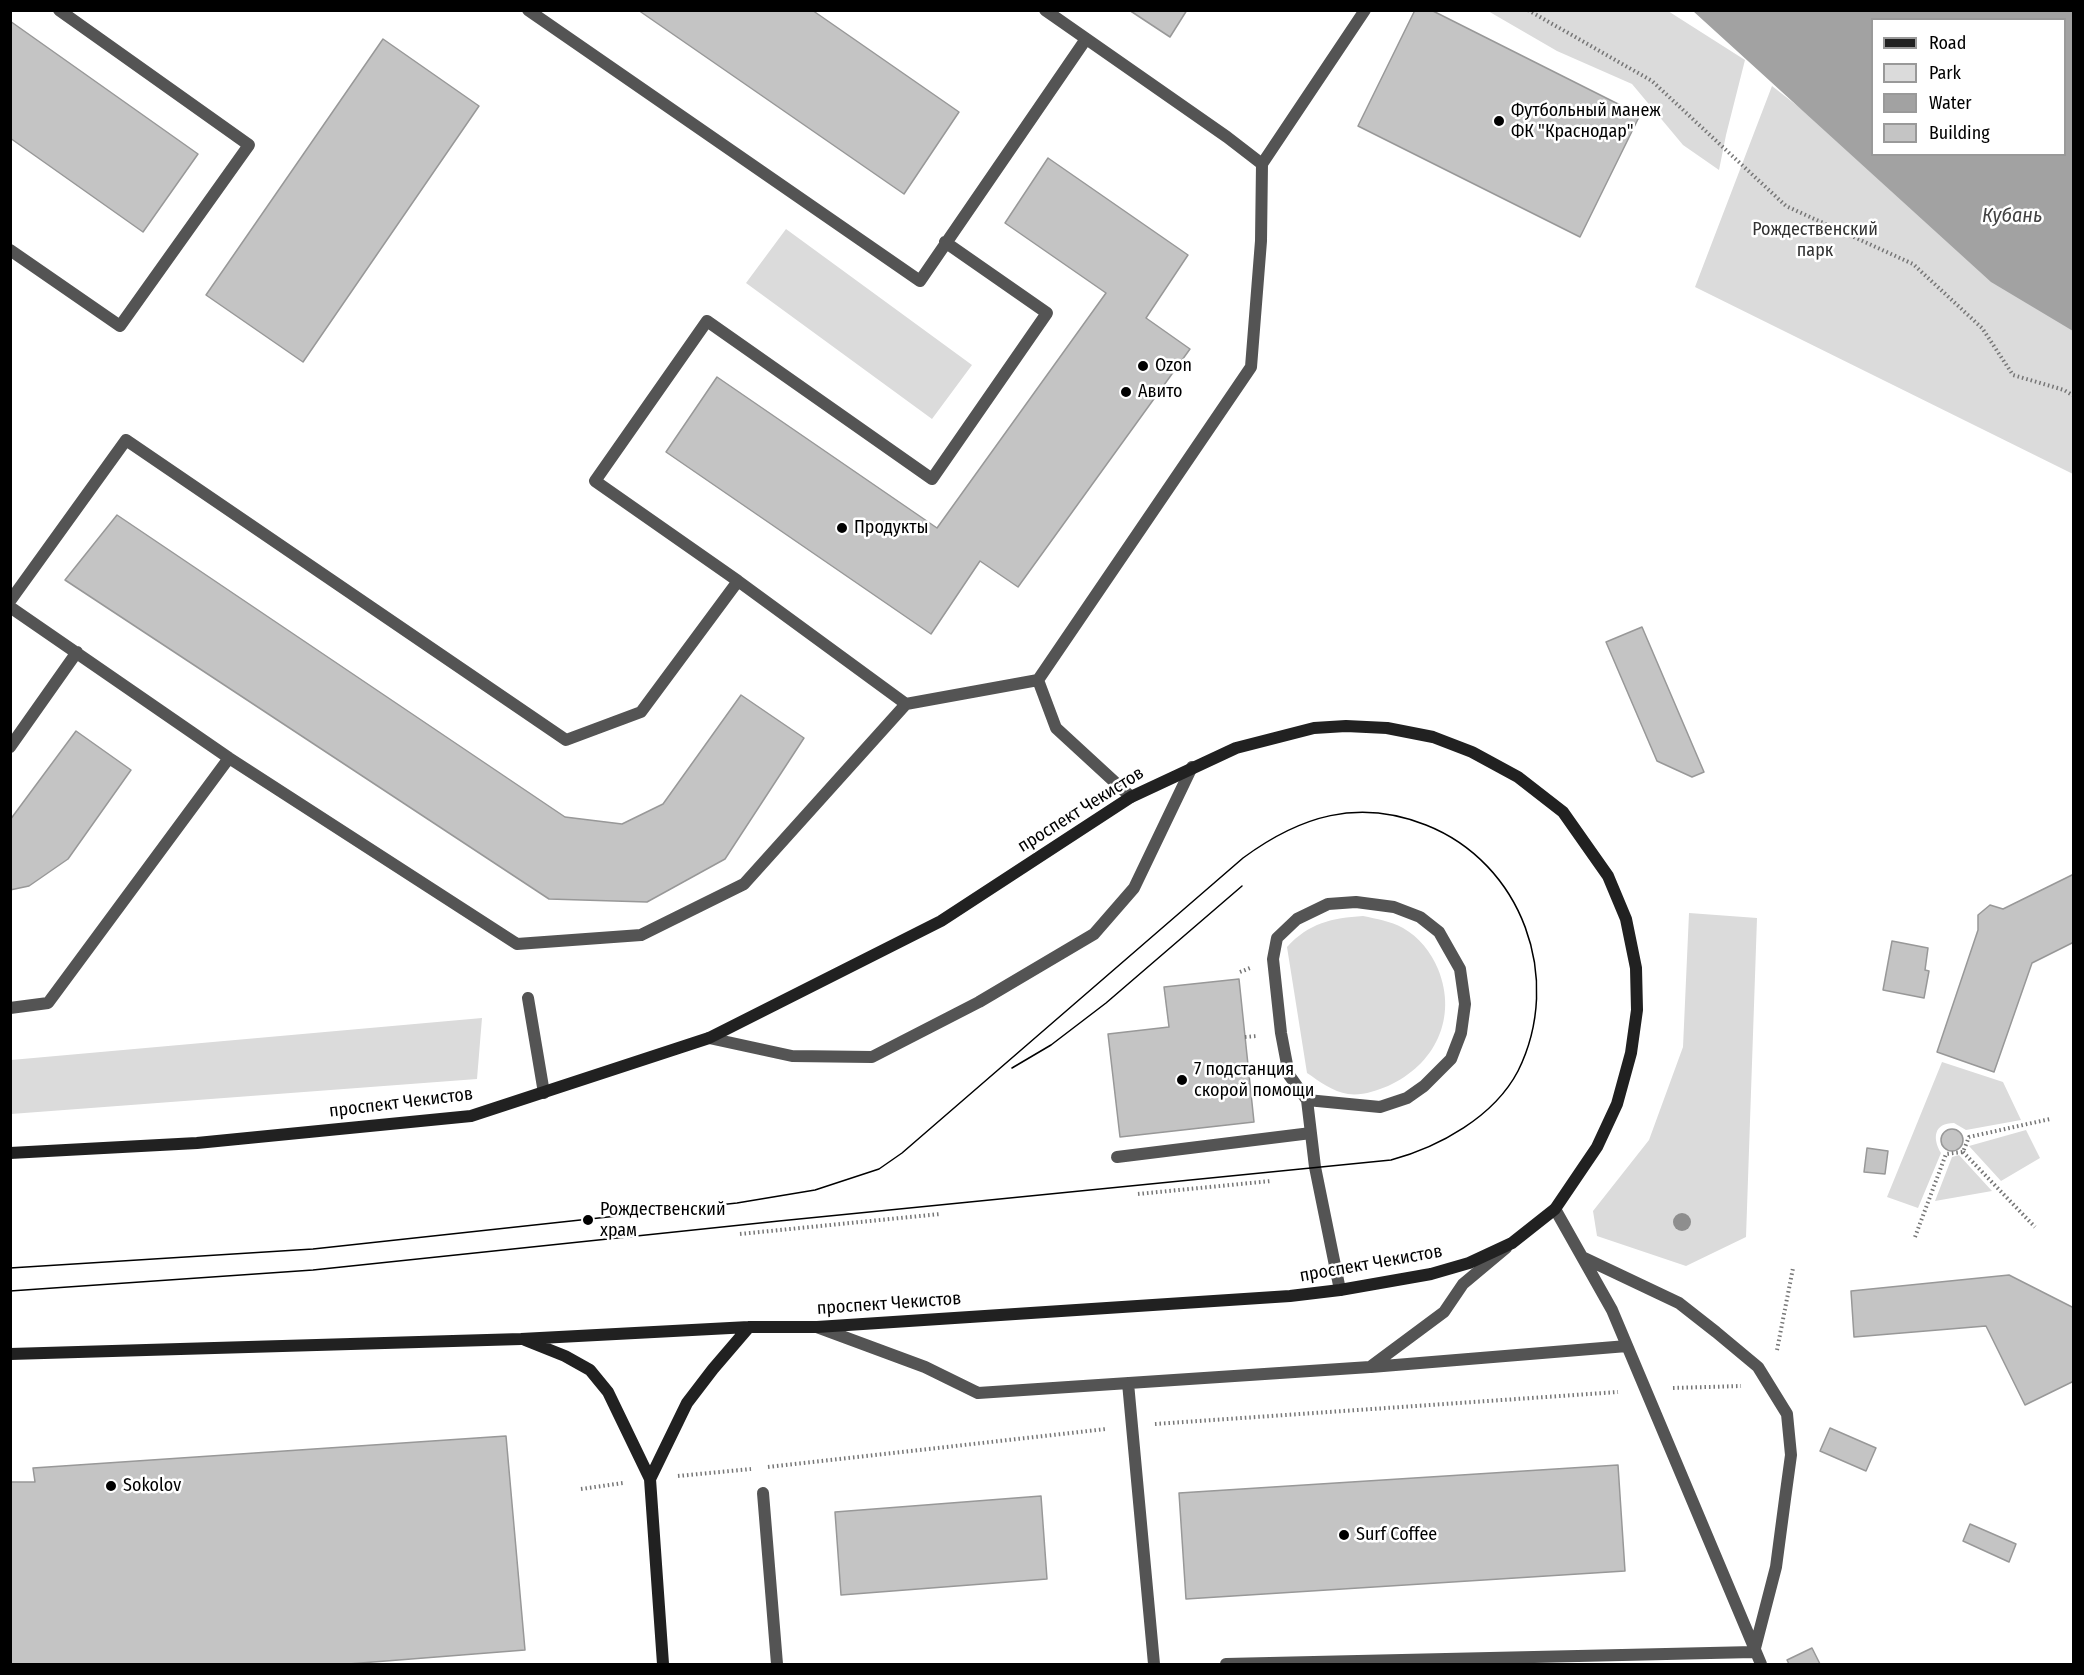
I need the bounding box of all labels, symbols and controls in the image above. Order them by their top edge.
legend [1871,18,2066,156]
text: Road [1929,32,1966,54]
text: Park [1929,62,1961,84]
text: Water [1929,92,1972,114]
place label: Футбольный манеж ФК "Краснодар" [1511,100,1661,142]
marker: Футбольный манеж ФК "Краснодар" [1492,114,1506,128]
text: Building [1929,122,1990,144]
water label: Кубань [1982,204,2042,228]
park label: Рождественский парк [1752,219,1878,262]
place label: Ozon [1155,355,1192,377]
marker: Ozon [1136,359,1150,373]
place label: Авито [1138,381,1183,403]
marker: Авито [1119,385,1133,399]
place label: Продукты [854,517,929,539]
marker: Продукты [835,521,849,535]
street label: проспект Чекистов [1014,763,1148,857]
place label: 7 подстанция скорой помощи [1194,1059,1314,1102]
marker: 7 подстанция скорой помощи [1175,1073,1189,1087]
street label: проспект Чекистов [328,1083,474,1123]
place label: Рождественский храм [600,1199,726,1242]
marker: Рождественский храм [581,1213,595,1227]
street label: проспект Чекистов [1298,1241,1444,1287]
street label: проспект Чекистов [816,1288,962,1320]
place label: Sokolov [123,1475,181,1497]
marker: Sokolov [104,1479,118,1493]
place label: Surf Coffee [1356,1524,1437,1546]
marker: Surf Coffee [1337,1528,1351,1542]

